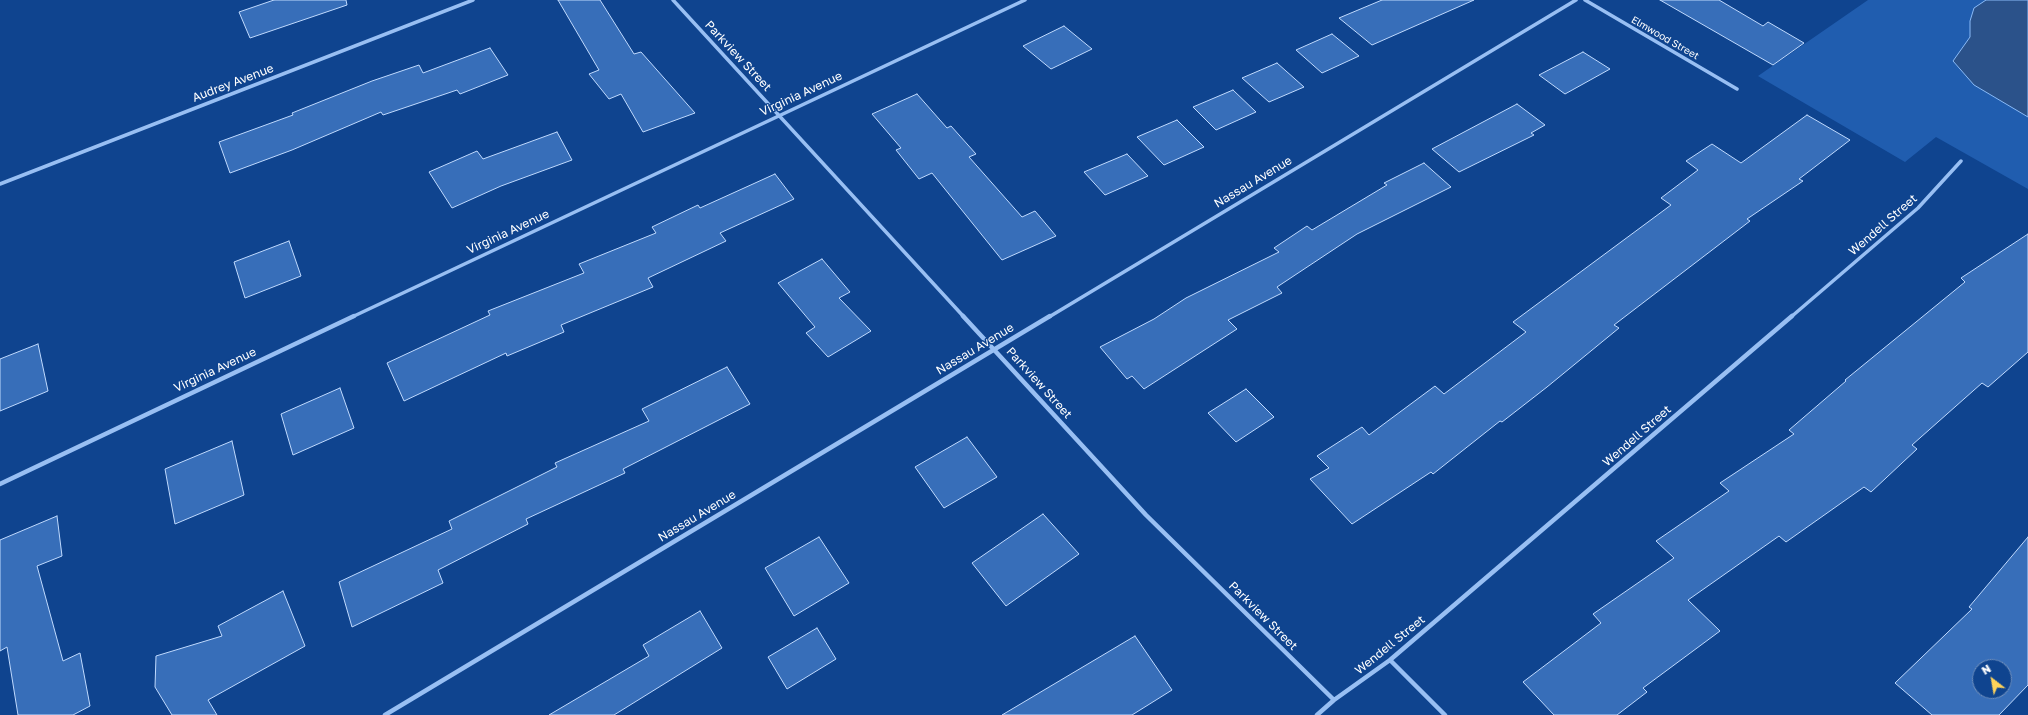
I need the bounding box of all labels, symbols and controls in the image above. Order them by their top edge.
street label: Elmwood Street [1629,14,1701,62]
street label: Parkview Street [702,18,774,94]
street label: Audrey Avenue [190,61,276,105]
street label: Virginia Avenue [758,69,844,119]
street label: Nassau Avenue [1212,153,1294,211]
street label: Wendell Street [1846,191,1920,259]
street label: Virginia Avenue [465,207,551,257]
street label: Nassau Avenue [934,320,1016,378]
street label: Parkview Street [1003,344,1075,422]
street label: Virginia Avenue [172,345,258,395]
street label: Wendell Street [1600,402,1674,470]
street label: Nassau Avenue [656,487,738,545]
street label: Parkview Street [1226,579,1300,653]
street label: Wendell Street [1352,612,1428,678]
north arrow [1972,659,2012,699]
text: N [1979,661,1993,677]

